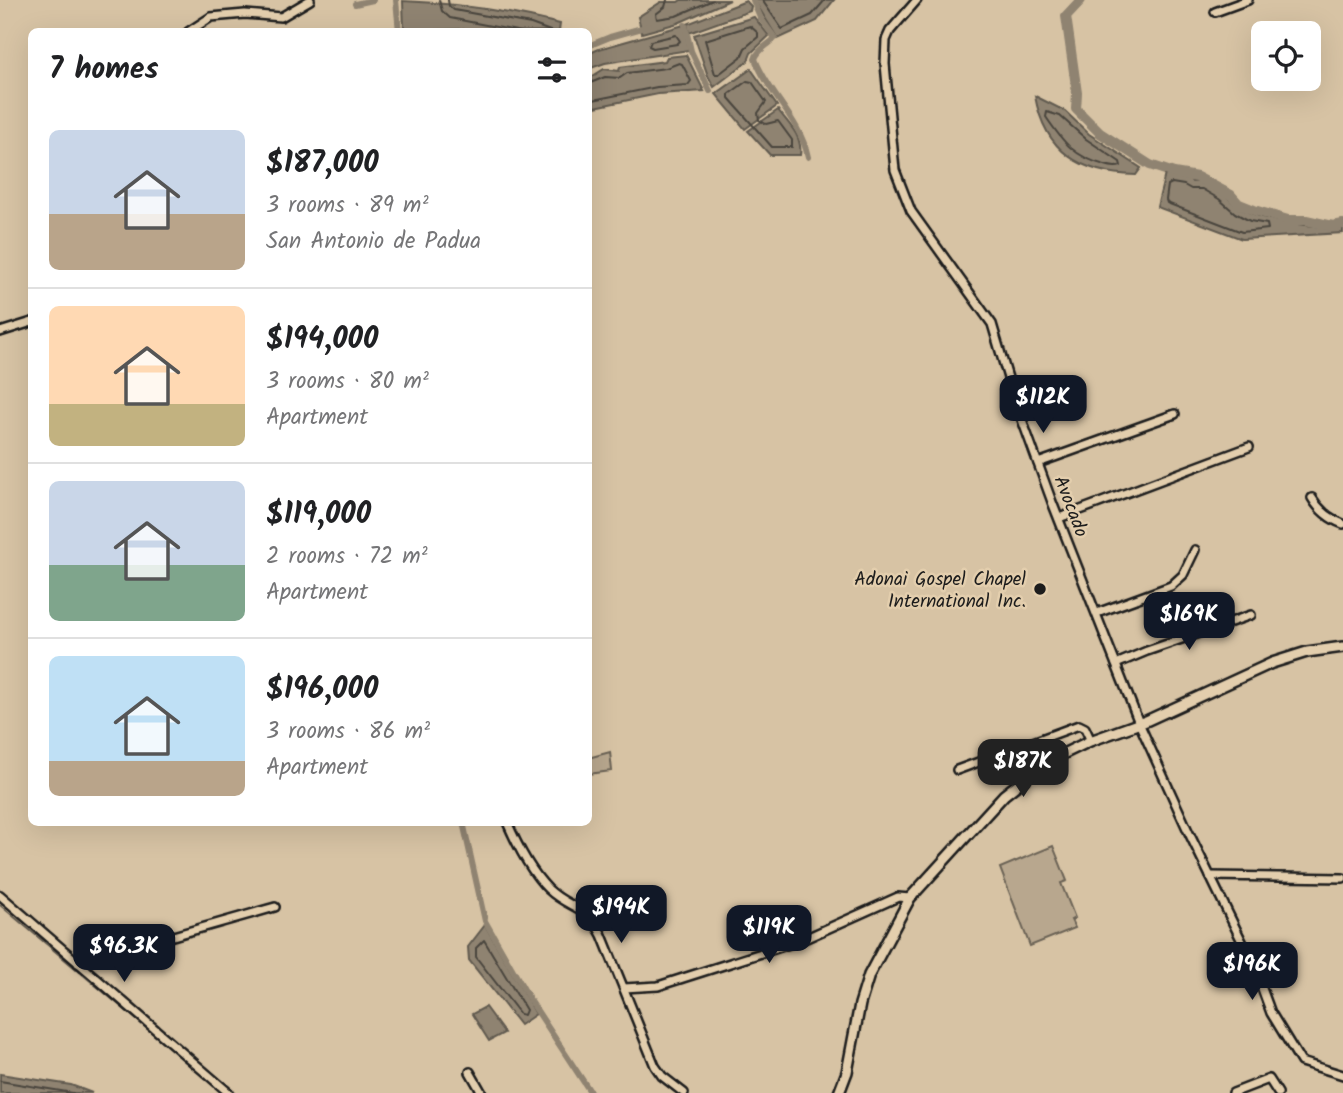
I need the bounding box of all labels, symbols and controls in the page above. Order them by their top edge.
map controls [1251,21,1321,91]
button: locate [1251,21,1321,91]
text: 7 homes [49,46,159,94]
icon: filters [533,51,571,89]
text: $187,000 [266,140,379,188]
icon: home [105,158,189,242]
text: 3 rooms · 89 m² [266,188,429,224]
text: San Antonio de Padua [266,224,481,260]
text: $194,000 [266,316,378,364]
icon: home [105,334,189,418]
text: 3 rooms · 80 m² [266,364,429,400]
pin: $112K [994,376,1092,435]
text: $112K [1016,380,1070,416]
text: Apartment [266,400,368,436]
street label: Avocado [1045,472,1096,542]
text: $119,000 [266,491,371,539]
icon: home [105,509,189,593]
text: 2 rooms · 72 m² [266,539,428,575]
place label: Adonai Gospel Chapel International Inc. [854,565,1026,617]
text: Apartment [266,575,368,611]
marker: Adonai Gospel Chapel International Inc. [1032,581,1048,597]
pin: $169K [1140,592,1238,652]
text: $169K [1160,597,1218,633]
text: $196,000 [266,666,378,714]
icon: home [105,684,189,768]
text: 3 rooms · 86 m² [266,714,430,750]
pin: $187K [974,740,1072,799]
text: $187K [994,744,1052,780]
text: Apartment [266,750,368,786]
pin: $194K [572,886,670,945]
text: $194K [592,890,650,926]
pin: $119K [720,906,818,965]
text: $119K [743,910,796,946]
pin: $96.3K [67,925,181,984]
text: $96.3K [89,929,159,965]
pin: $196K [1203,942,1301,1002]
text: $196K [1223,947,1281,983]

